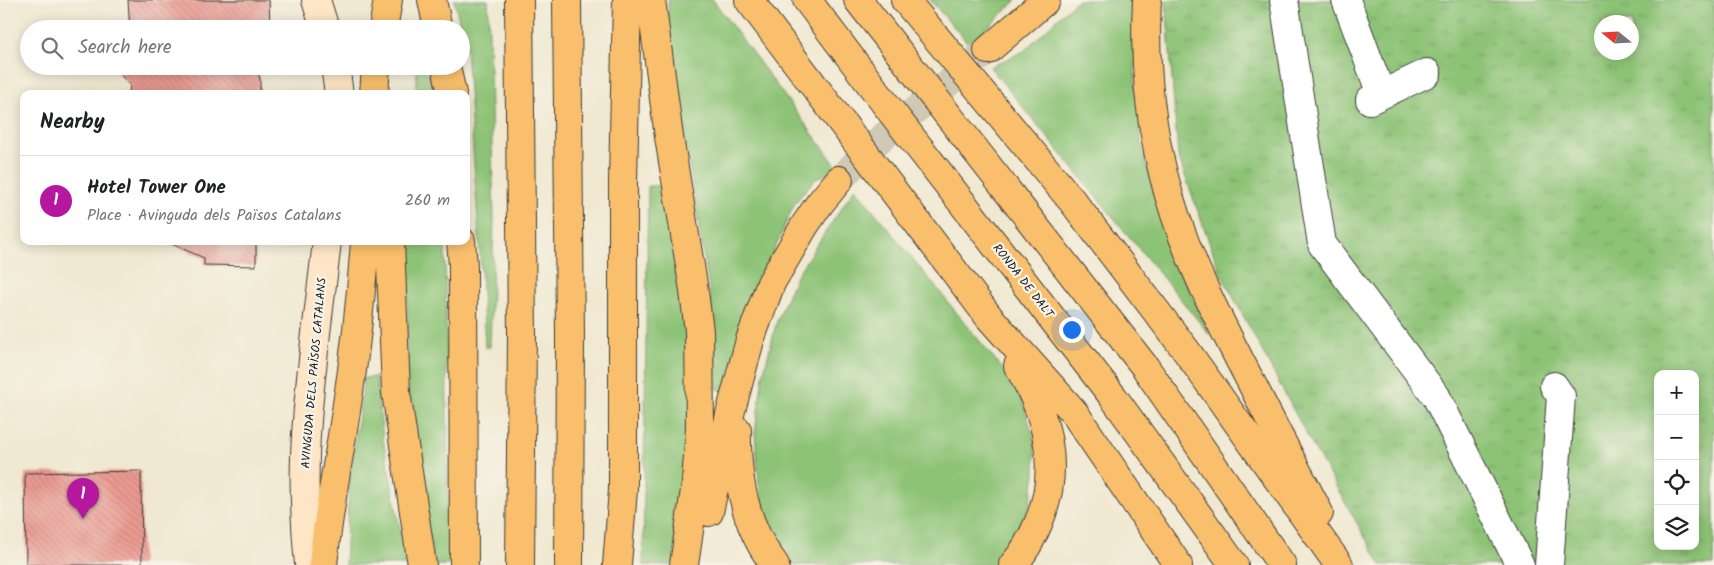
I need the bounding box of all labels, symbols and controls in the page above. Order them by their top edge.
north arrow [1594,15,1639,60]
search box [20,20,470,75]
text: Search here [78,33,172,63]
icon: search [38,34,66,62]
text: Nearby [40,106,105,139]
text: Hotel Tower One [87,173,226,203]
text: 1 [54,188,58,213]
text: 260 m [405,188,450,213]
text: Place · Avinguda dels Països Catalans [87,203,341,228]
street label: RONDA DE DALT [988,240,1059,324]
street label: AVINGUDA DELS PAÏSOS CATALANS [296,276,332,469]
your location [1059,317,1085,343]
map controls [1654,370,1699,550]
button: + [1654,370,1699,415]
button: − [1654,415,1699,460]
button: locate [1654,460,1699,505]
pin: 1 [67,478,99,519]
button: layers [1654,505,1699,550]

